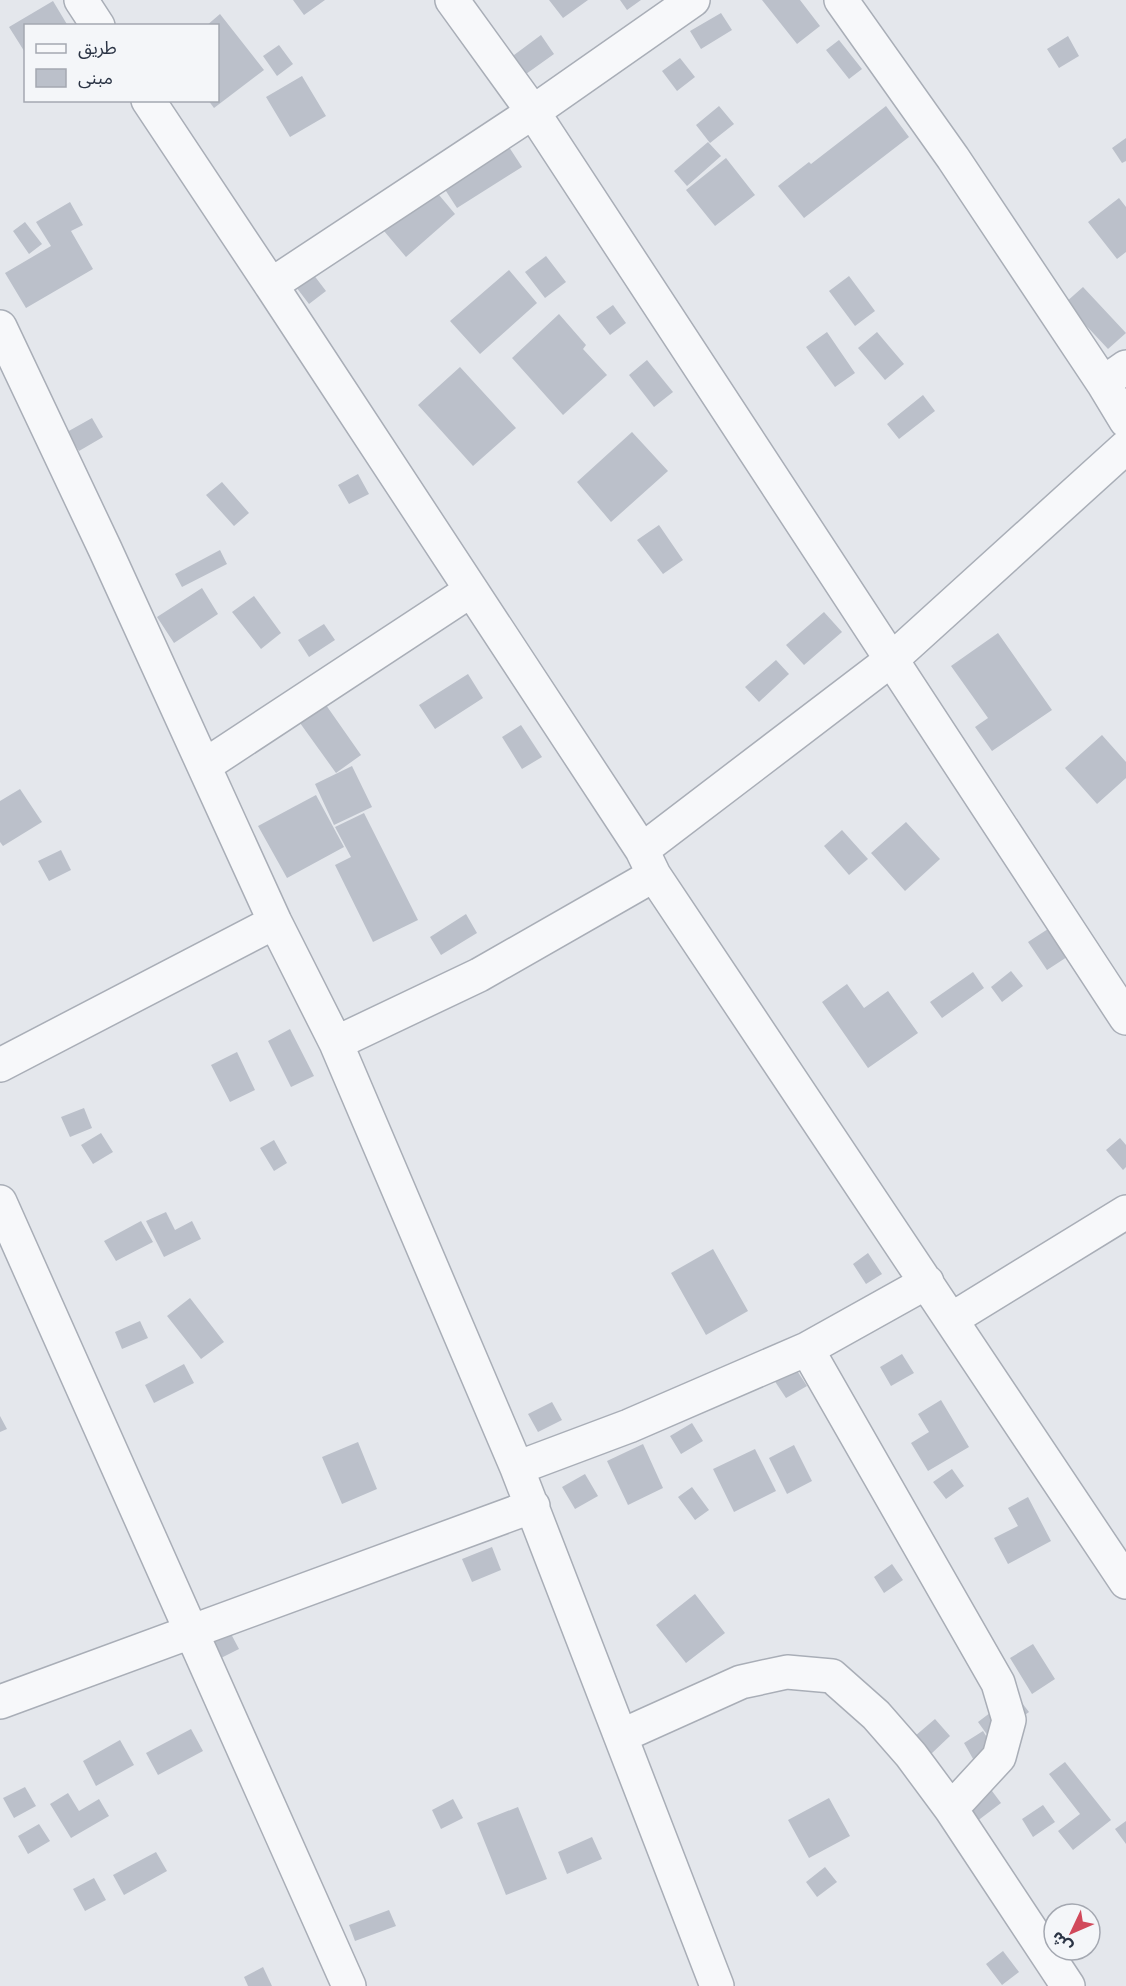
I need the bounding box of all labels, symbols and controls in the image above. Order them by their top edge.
legend [24,24,219,102]
text: طريق [78,37,117,59]
text: مبنى [78,67,113,89]
north arrow [1042,1902,1102,1962]
text: ش [1047,1928,1076,1957]

